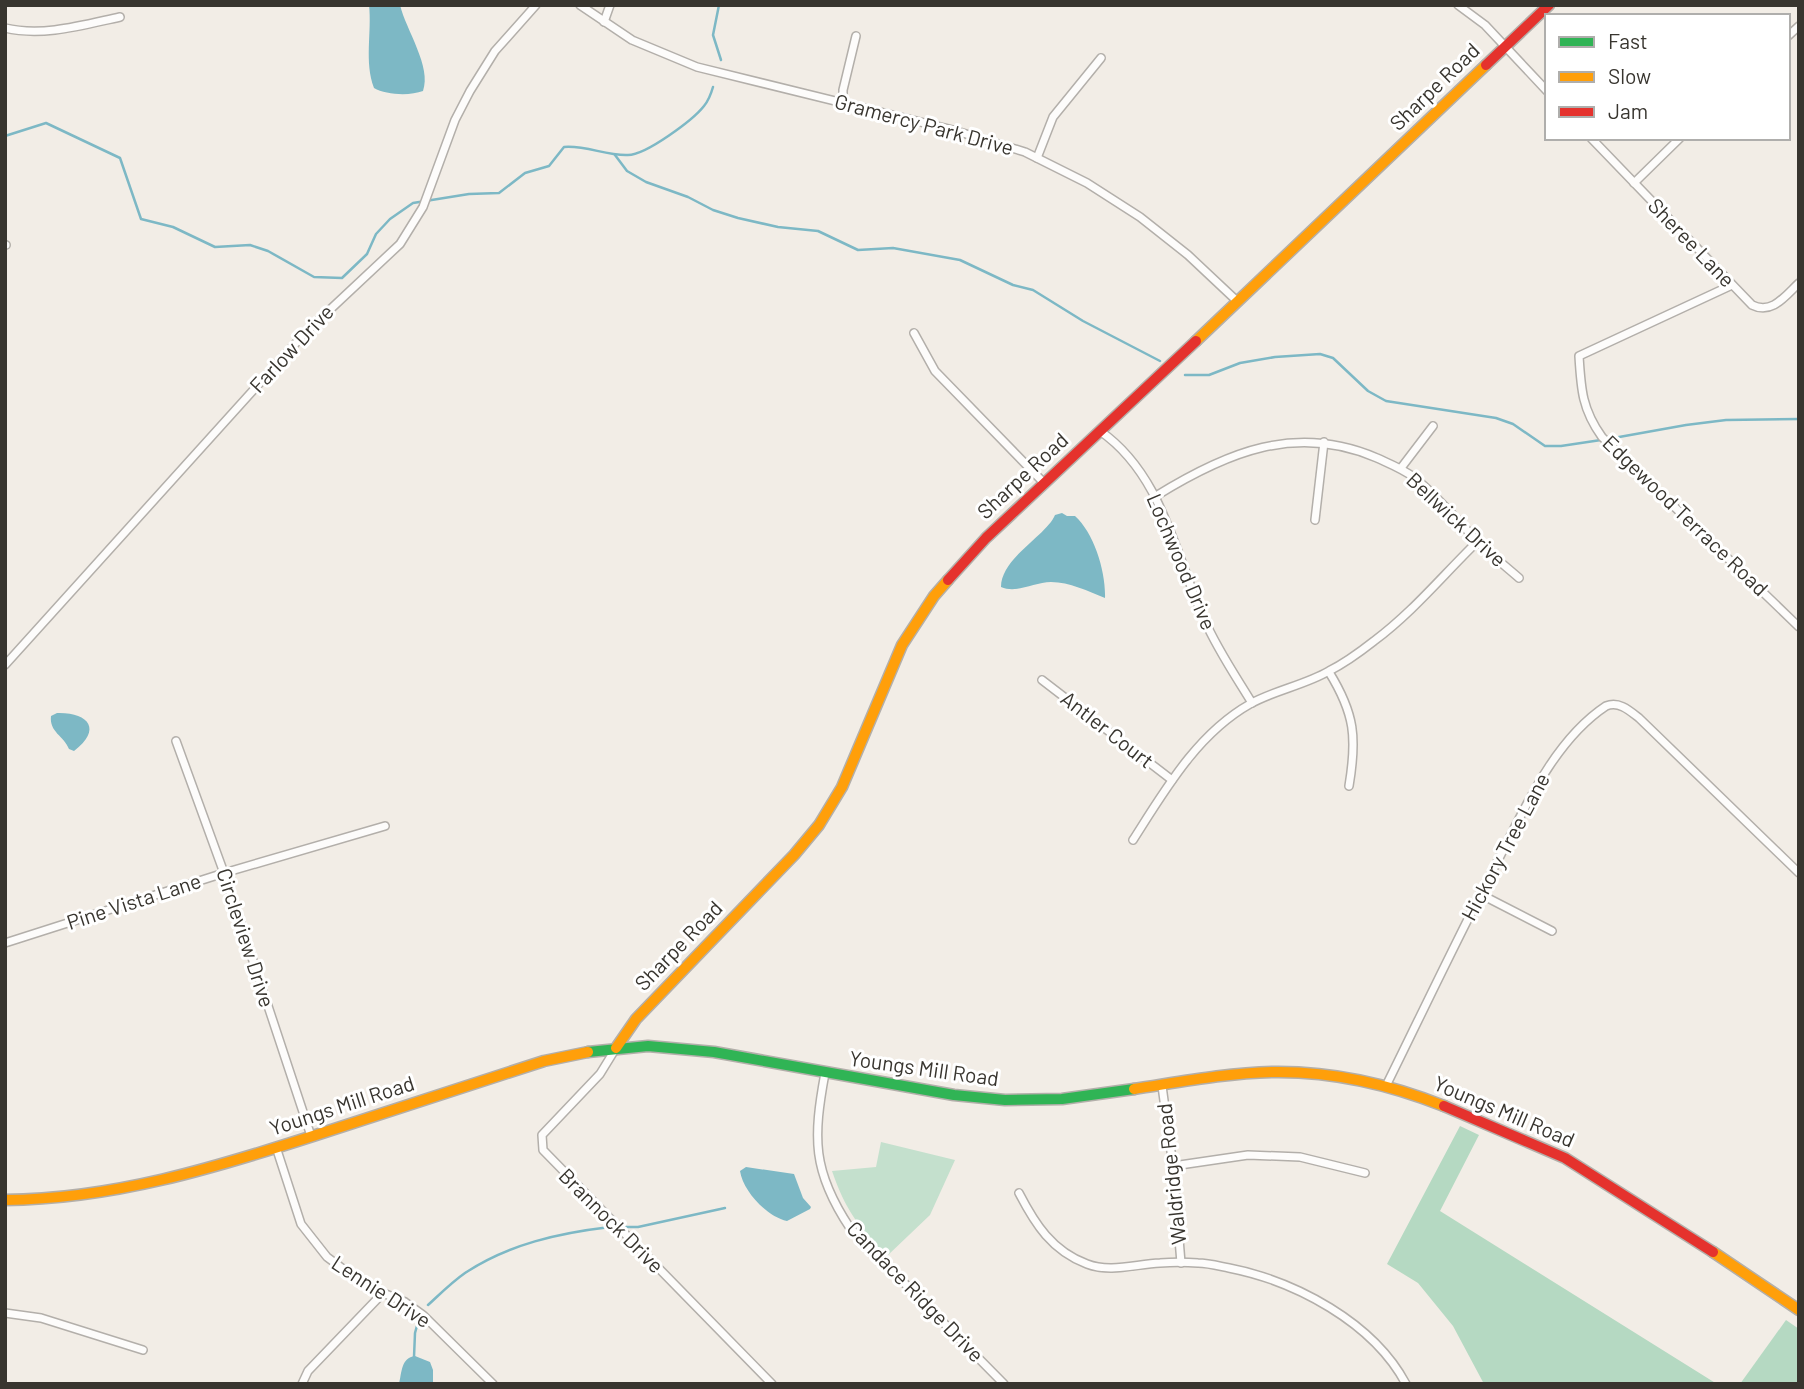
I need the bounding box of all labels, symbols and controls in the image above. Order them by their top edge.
legend [1545,14,1790,140]
text: Fast [1608,28,1648,53]
street label: Sharpe Road [1384,37,1484,135]
text: Slow [1608,63,1651,88]
street label: Gramercy Park Drive [832,88,1017,159]
text: Jam [1608,98,1648,123]
street label: Sheree Lane [1644,192,1741,292]
street label: Farlow Drive [244,299,338,397]
street label: Sharpe Road [971,426,1073,523]
street label: Edgewood Terrace Road [1598,430,1774,600]
street label: Bellwick Drive [1402,466,1512,571]
street label: Lochwood Drive [1142,490,1222,633]
street label: Antler Court [1057,685,1159,773]
street label: Hickory Tree Lane [1455,768,1554,924]
street label: Circleview Drive [212,865,281,1010]
street label: Pine Vista Lane [63,867,204,934]
street label: Sharpe Road [629,895,727,995]
street label: Youngs Mill Road [848,1045,1001,1090]
street label: Youngs Mill Road [266,1069,417,1140]
street label: Youngs Mill Road [1430,1070,1579,1152]
street label: Waldridge Road [1151,1102,1190,1246]
street label: Brannock Drive [554,1162,670,1278]
street label: Candace Ridge Drive [842,1215,990,1367]
street label: Lennie Drive [327,1249,436,1332]

